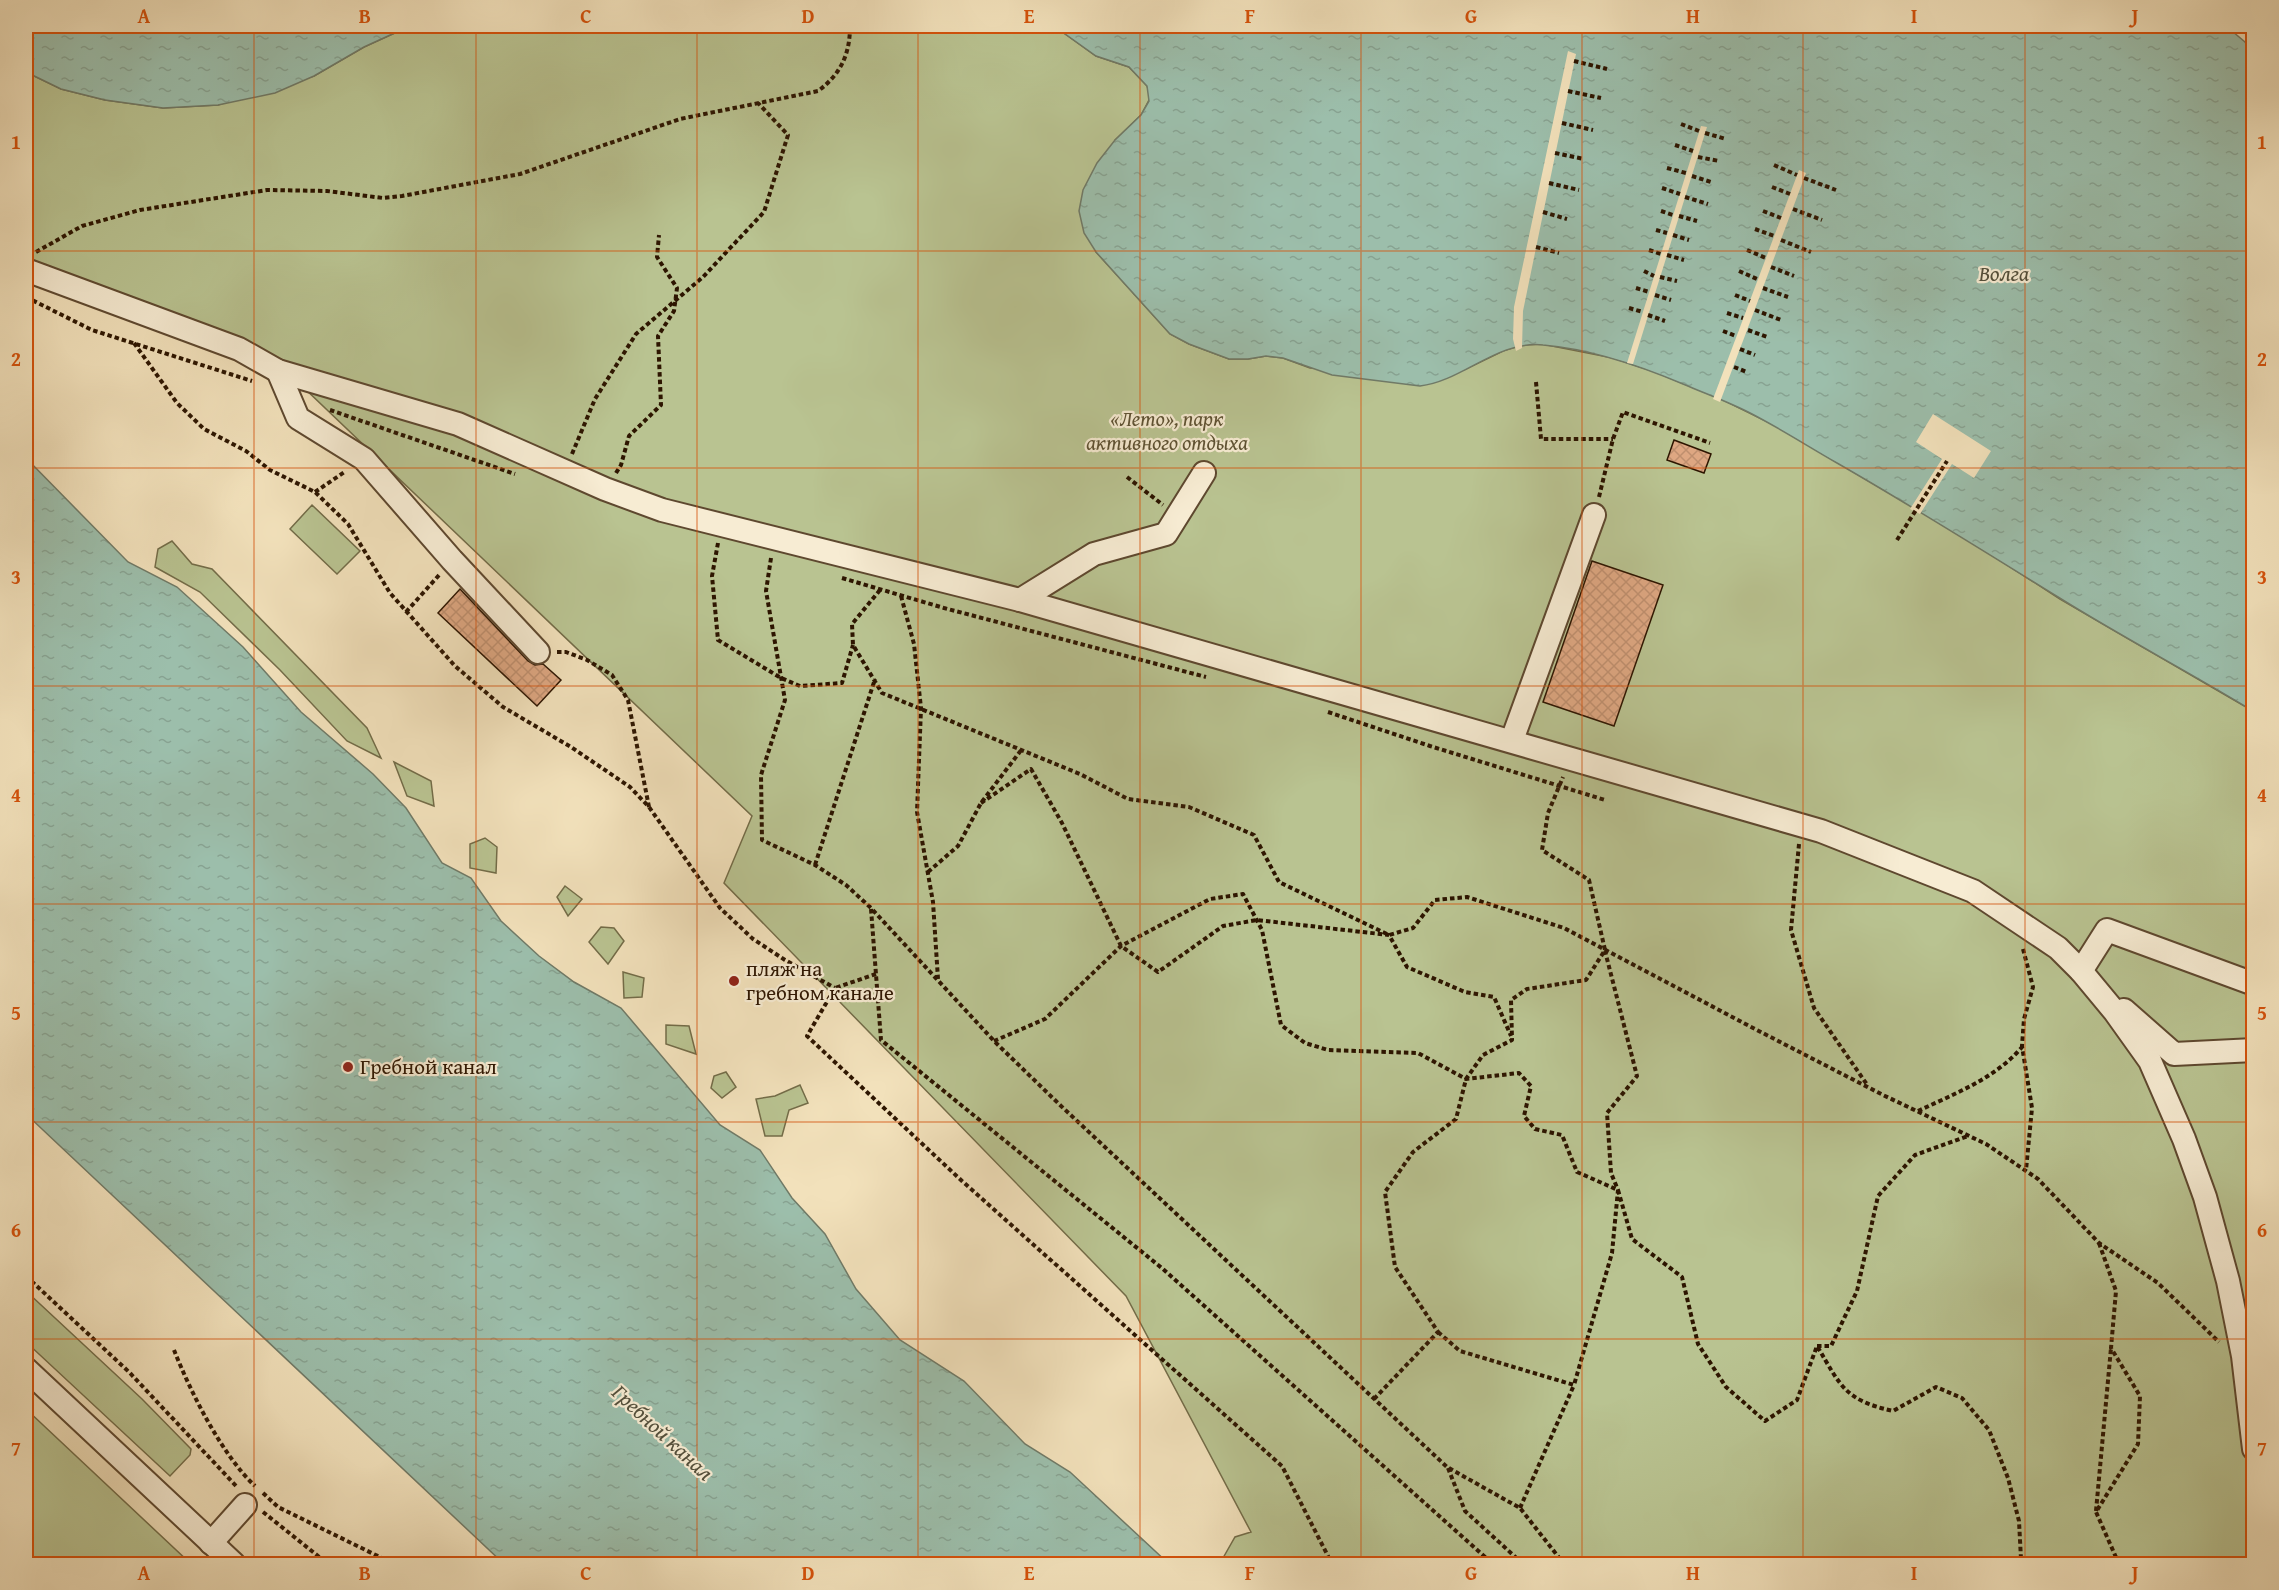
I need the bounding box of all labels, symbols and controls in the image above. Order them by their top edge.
text: A [138,1,151,30]
text: B [359,1,371,30]
text: C [580,1,592,30]
text: D [801,1,815,30]
text: E [1024,1,1035,30]
text: F [1245,1,1255,30]
text: G [1465,1,1477,30]
text: H [1686,1,1700,30]
text: I [1911,1,1917,30]
text: J [2129,1,2139,30]
text: 1 [11,127,21,156]
text: 1 [2257,127,2267,156]
water label: Волга [1978,257,2029,289]
text: 2 [11,344,21,373]
text: 2 [2257,344,2267,373]
park label: «Лето», парк активного отдыха [1086,403,1248,458]
text: 3 [11,562,21,591]
text: 3 [2257,562,2267,591]
text: 4 [11,780,21,809]
text: 4 [2257,780,2267,809]
place label: пляж на гребном канале [746,953,894,1008]
marker: пляж на гребном канале [727,974,741,988]
text: 5 [11,998,21,1027]
text: 5 [2257,998,2267,1027]
place label: Гребной канал [360,1051,497,1082]
marker: Гребной канал [341,1060,355,1074]
text: 6 [11,1215,21,1244]
text: 6 [2257,1215,2267,1244]
water label: Гребной канал [604,1376,722,1488]
text: 7 [11,1433,21,1462]
text: 7 [2257,1433,2267,1462]
text: A [138,1558,151,1587]
text: B [359,1558,371,1587]
text: C [580,1558,592,1587]
text: D [801,1558,815,1587]
text: E [1024,1558,1035,1587]
text: F [1245,1558,1255,1587]
text: G [1465,1558,1477,1587]
text: H [1686,1558,1700,1587]
text: I [1911,1558,1917,1587]
text: J [2129,1558,2139,1587]

